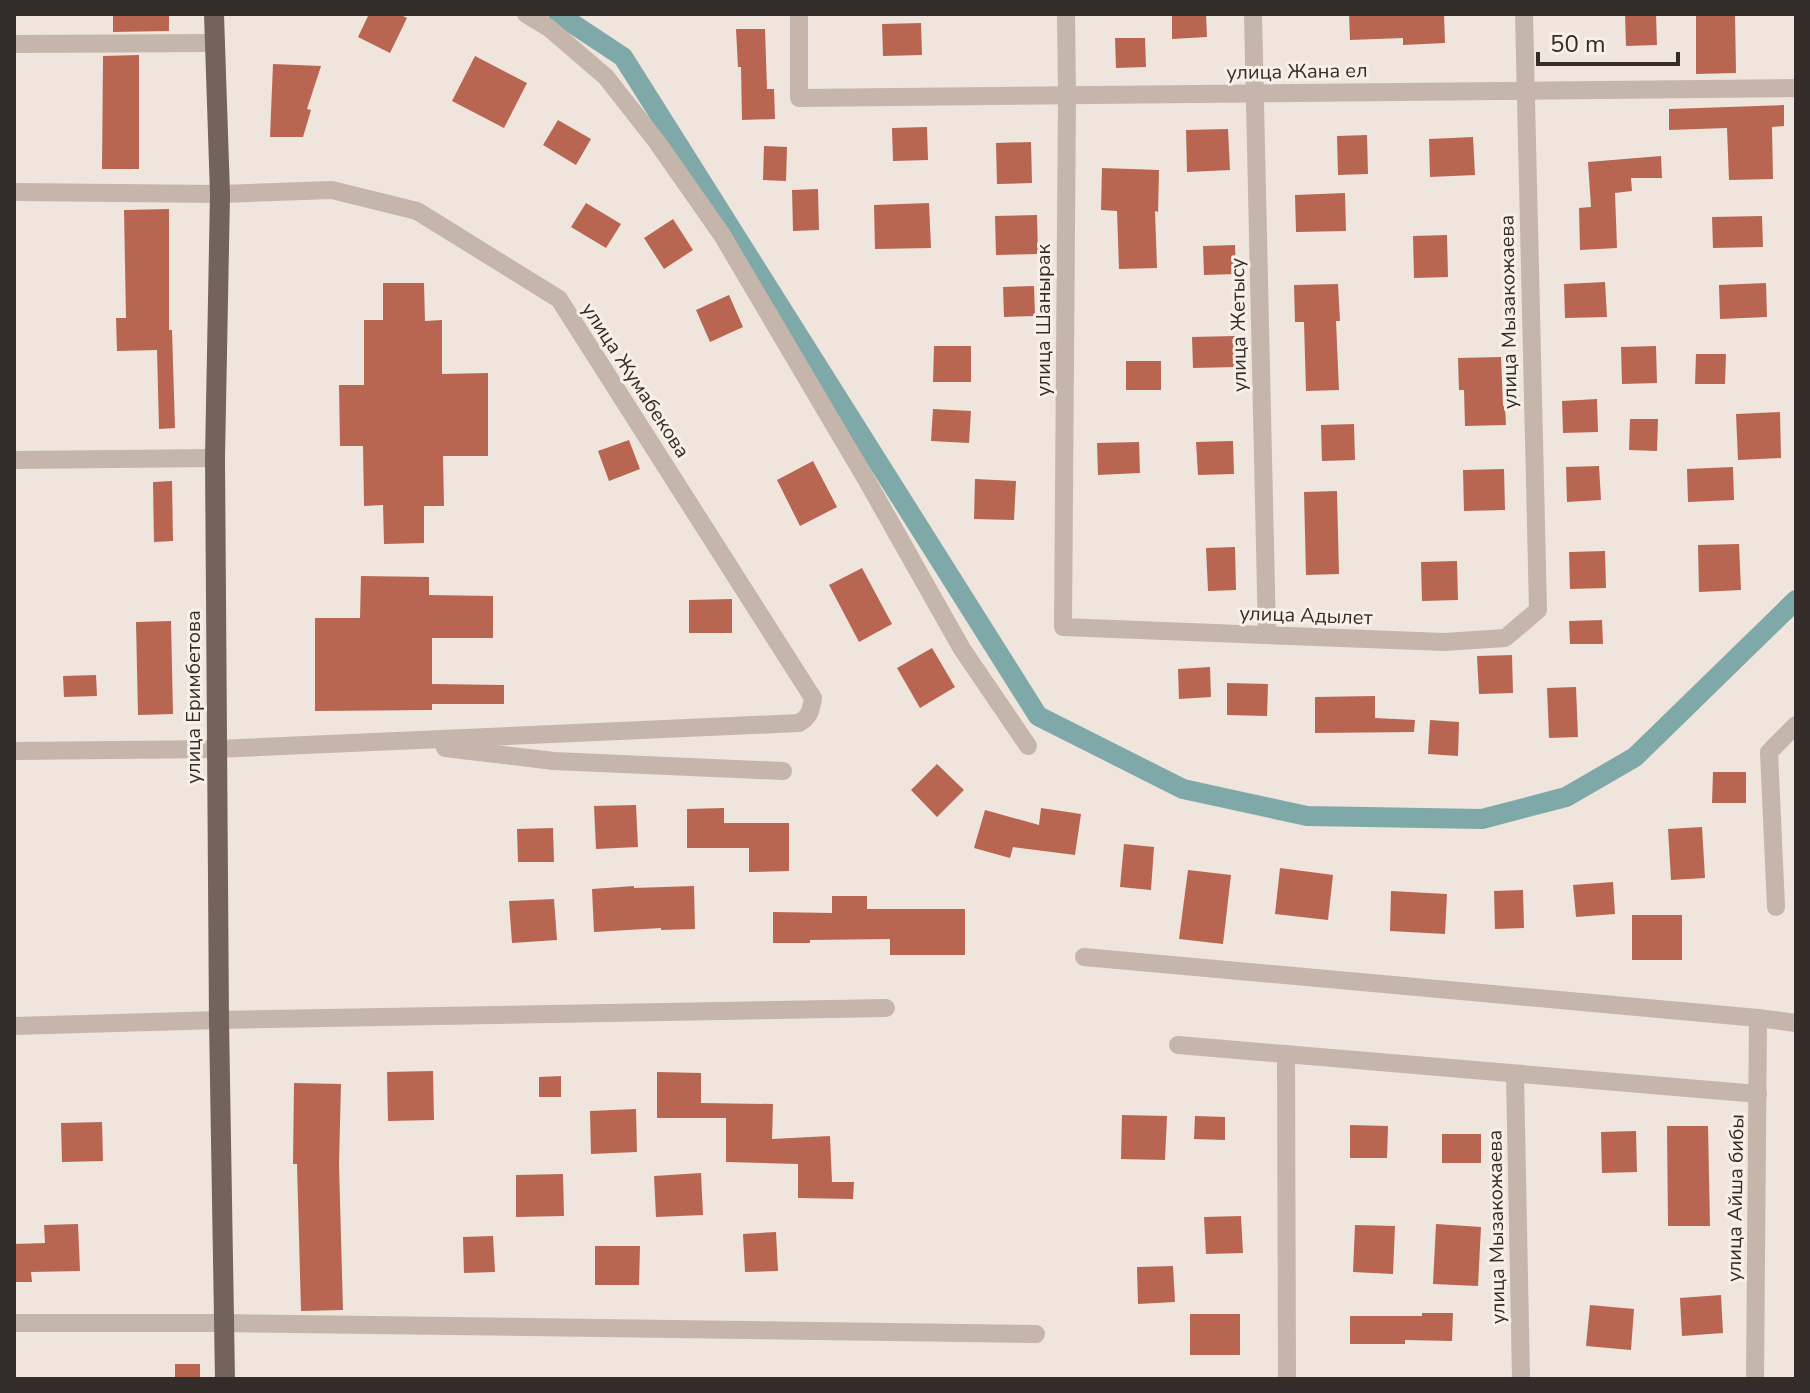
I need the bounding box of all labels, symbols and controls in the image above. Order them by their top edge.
scale bar [1538,16,1678,66]
text: 50 m [1550,28,1606,60]
street label: улица Жана ел [1226,57,1368,86]
street label: улица Мызакожаева [1493,215,1524,409]
street label: улица Шанырак [1030,243,1057,396]
street label: улица Жетысу [1224,257,1253,392]
street label: улица Жумабекова [575,297,696,463]
street label: улица Адылет [1239,600,1373,631]
street label: улица Еримбетова [180,610,207,784]
street label: улица Айша бибы [1721,1114,1750,1282]
street label: улица Мызакожаева [1481,1130,1512,1324]

